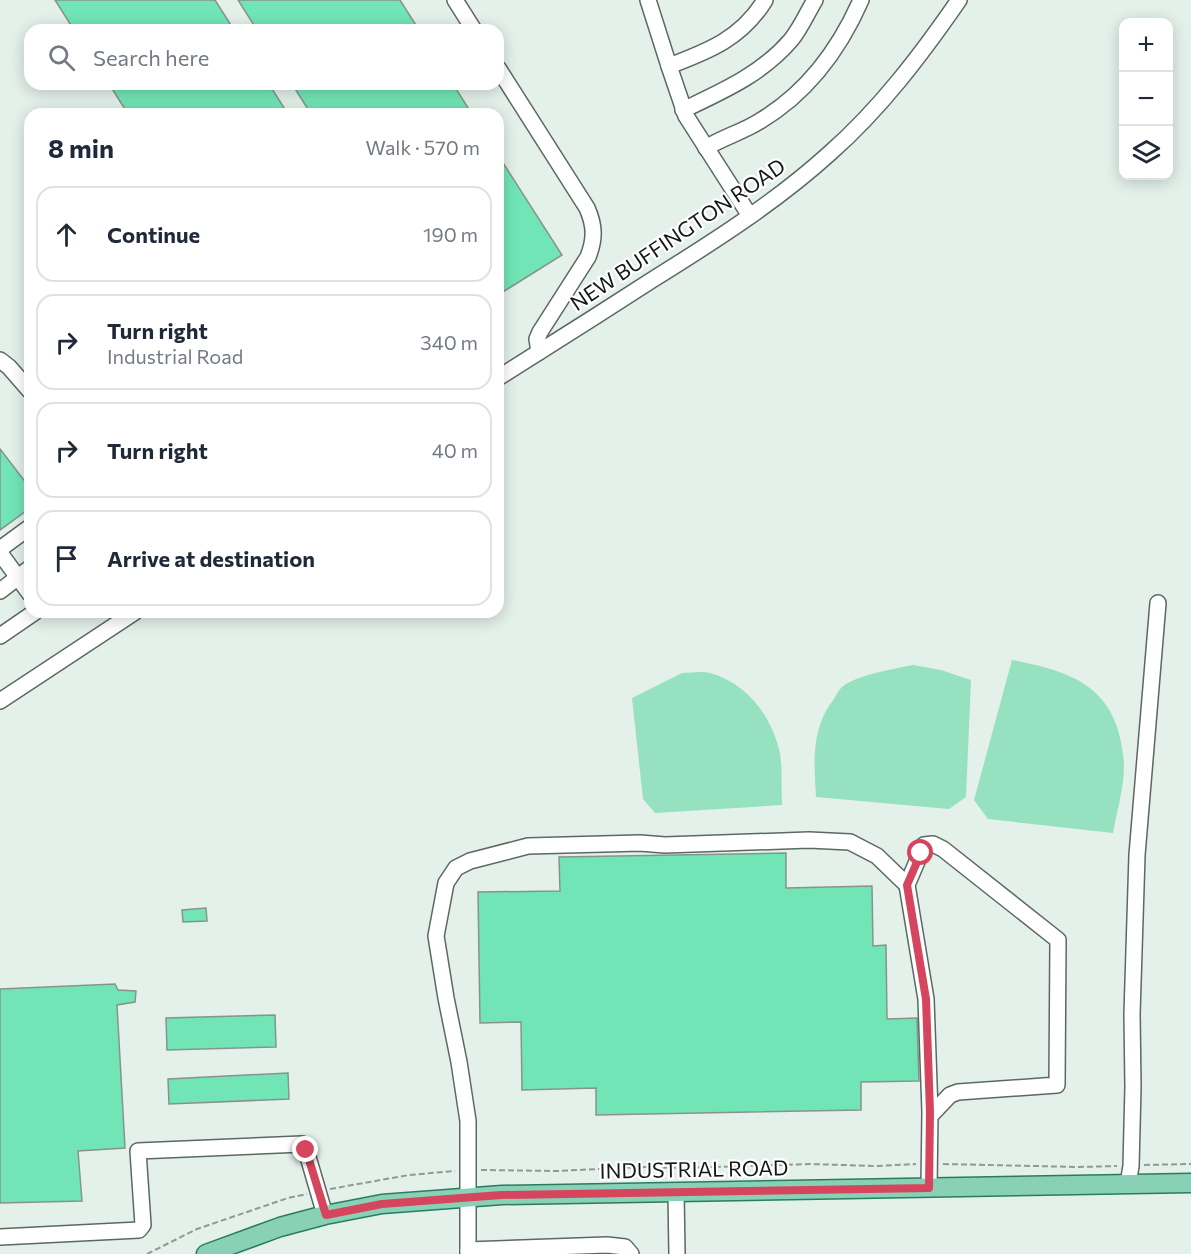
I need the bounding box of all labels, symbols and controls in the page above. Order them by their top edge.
map controls [1119,18,1173,180]
button: + [1119,18,1173,72]
search box [24,24,504,90]
icon: search [45,41,78,74]
text: Search here [93,44,209,71]
button: − [1119,72,1173,126]
button: layers [1119,126,1173,180]
text: 8 min [48,132,114,163]
text: Walk · 570 m [366,135,480,159]
street label: NEW BUFFINGTON ROAD [565,152,789,315]
icon: ahead [50,218,83,251]
text: Continue [107,221,200,248]
text: 190 m [423,222,478,246]
text: Turn right [107,317,208,344]
icon: right [50,326,83,359]
text: 340 m [420,330,478,354]
text: Industrial Road [107,344,243,368]
icon: right [50,434,83,467]
text: Turn right [107,437,208,464]
text: 40 m [432,438,478,462]
icon: arrive [50,542,83,575]
text: Arrive at destination [107,545,315,572]
route start [907,839,933,865]
route end [292,1136,318,1162]
street label: INDUSTRIAL ROAD [599,1154,789,1183]

